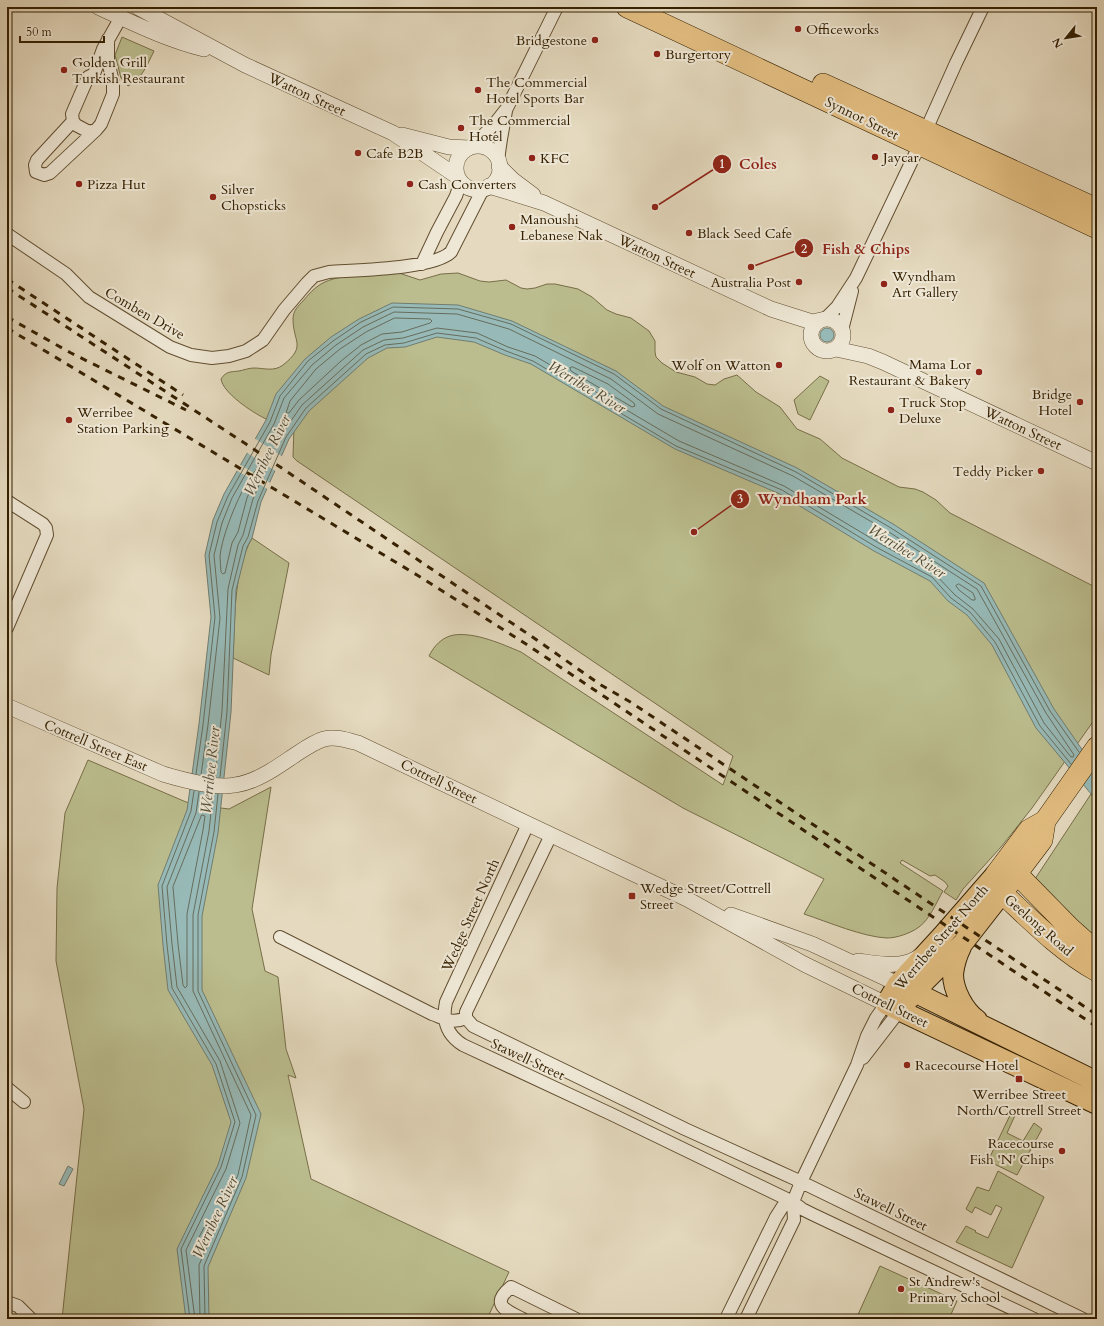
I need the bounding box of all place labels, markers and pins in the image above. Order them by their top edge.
place label: Officeworks [806,20,879,39]
marker: Officeworks [793,24,803,34]
place label: Bridgestone [516,31,587,50]
marker: Bridgestone [590,35,600,45]
place label: Burgertory [665,45,732,64]
marker: Burgertory [652,49,662,59]
place label: Golden Grill Turkish Restaurant [72,53,186,88]
marker: Golden Grill Turkish Restaurant [59,65,69,75]
place label: The Commercial Hotel Sports Bar [486,73,588,108]
marker: The Commercial Hotel Sports Bar [473,85,483,95]
place label: The Commercial Hotel [469,111,571,146]
marker: The Commercial Hotel [456,123,466,133]
place label: Cafe B2B [366,144,423,163]
marker: Cafe B2B [353,148,363,158]
place label: Jaycar [881,148,920,167]
place label: KFC [540,149,569,168]
callout: Coles [712,151,785,178]
marker: Jaycar [870,152,880,162]
marker: KFC [527,153,537,163]
place label: Pizza Hut [87,175,146,194]
place label: Cash Converters [418,175,517,194]
marker: Pizza Hut [74,179,84,189]
marker: Cash Converters [405,179,415,189]
place label: Silver Chopsticks [221,180,286,215]
marker: Silver Chopsticks [208,192,218,202]
place label: Manoushi Lebanese Nak [520,210,603,245]
marker: Manoushi Lebanese Nak [507,222,517,232]
place label: Black Seed Cafe [697,224,792,243]
marker: Black Seed Cafe [684,228,694,238]
callout: Fish & Chips [794,235,918,262]
place label: Wyndham Art Gallery [891,267,959,302]
place label: Australia Post [711,273,792,292]
marker: Australia Post [794,277,804,287]
marker: Wyndham Art Gallery [879,279,889,289]
place label: Mama Lor Restaurant & Bakery [849,355,972,390]
place label: Wolf on Watton [670,356,771,375]
marker: Wolf on Watton [774,360,784,370]
marker: Mama Lor Restaurant & Bakery [974,367,984,377]
place label: Bridge Hotel [1032,385,1072,420]
place label: Truck Stop Deluxe [899,393,966,428]
marker: Bridge Hotel [1075,397,1085,407]
place label: Werribee Station Parking [76,403,169,438]
marker: Truck Stop Deluxe [886,405,896,415]
marker: Werribee Station Parking [64,415,74,425]
place label: Teddy Picker [953,462,1034,481]
marker: Teddy Picker [1036,466,1046,476]
callout: Wyndham Park [730,486,875,513]
place label: Wedge Street/Cottrell Street [639,879,772,914]
marker: Wedge Street/Cottrell Street [627,891,637,901]
place label: Racecourse Hotel [915,1056,1019,1075]
marker: Racecourse Hotel [902,1060,912,1070]
marker: Werribee Street North/Cottrell Street [1014,1074,1024,1084]
place label: Werribee Street North/Cottrell Street [957,1085,1082,1120]
place label: Racecourse Fish 'N' Chips [969,1134,1054,1169]
marker: Racecourse Fish 'N' Chips [1057,1146,1067,1156]
place label: St Andrew's Primary School [909,1272,1001,1307]
marker: St Andrew's Primary School [896,1284,906,1294]

